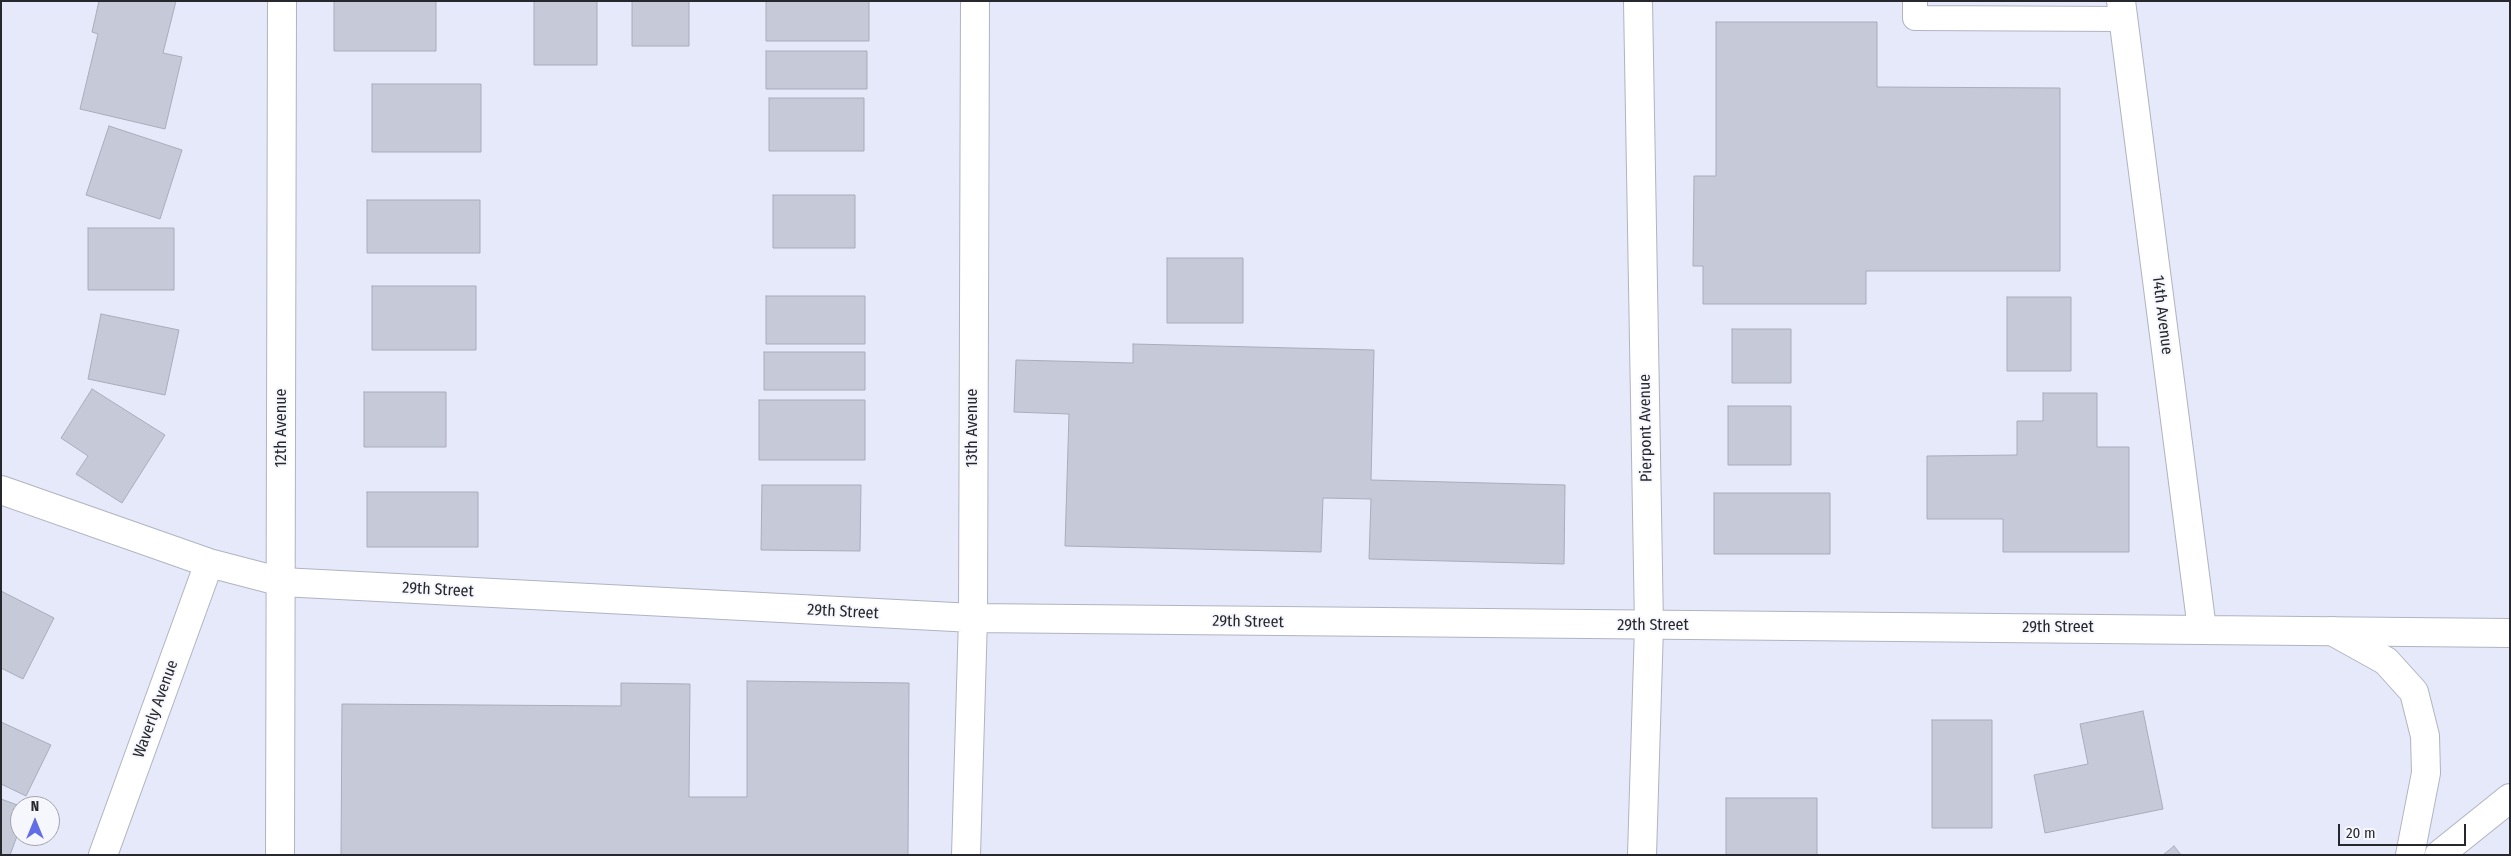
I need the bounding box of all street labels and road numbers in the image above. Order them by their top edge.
street label: 14th Avenue [2148,274,2176,356]
street label: Pierpont Avenue [1635,374,1657,482]
street label: 12th Avenue [272,389,292,467]
street label: 13th Avenue [963,389,983,467]
street label: 29th Street [402,579,474,601]
street label: 29th Street [807,601,879,623]
street label: 29th Street [1212,612,1284,632]
street label: 29th Street [1617,616,1689,636]
street label: 29th Street [2022,618,2094,638]
street label: Waverly Avenue [129,657,183,761]

